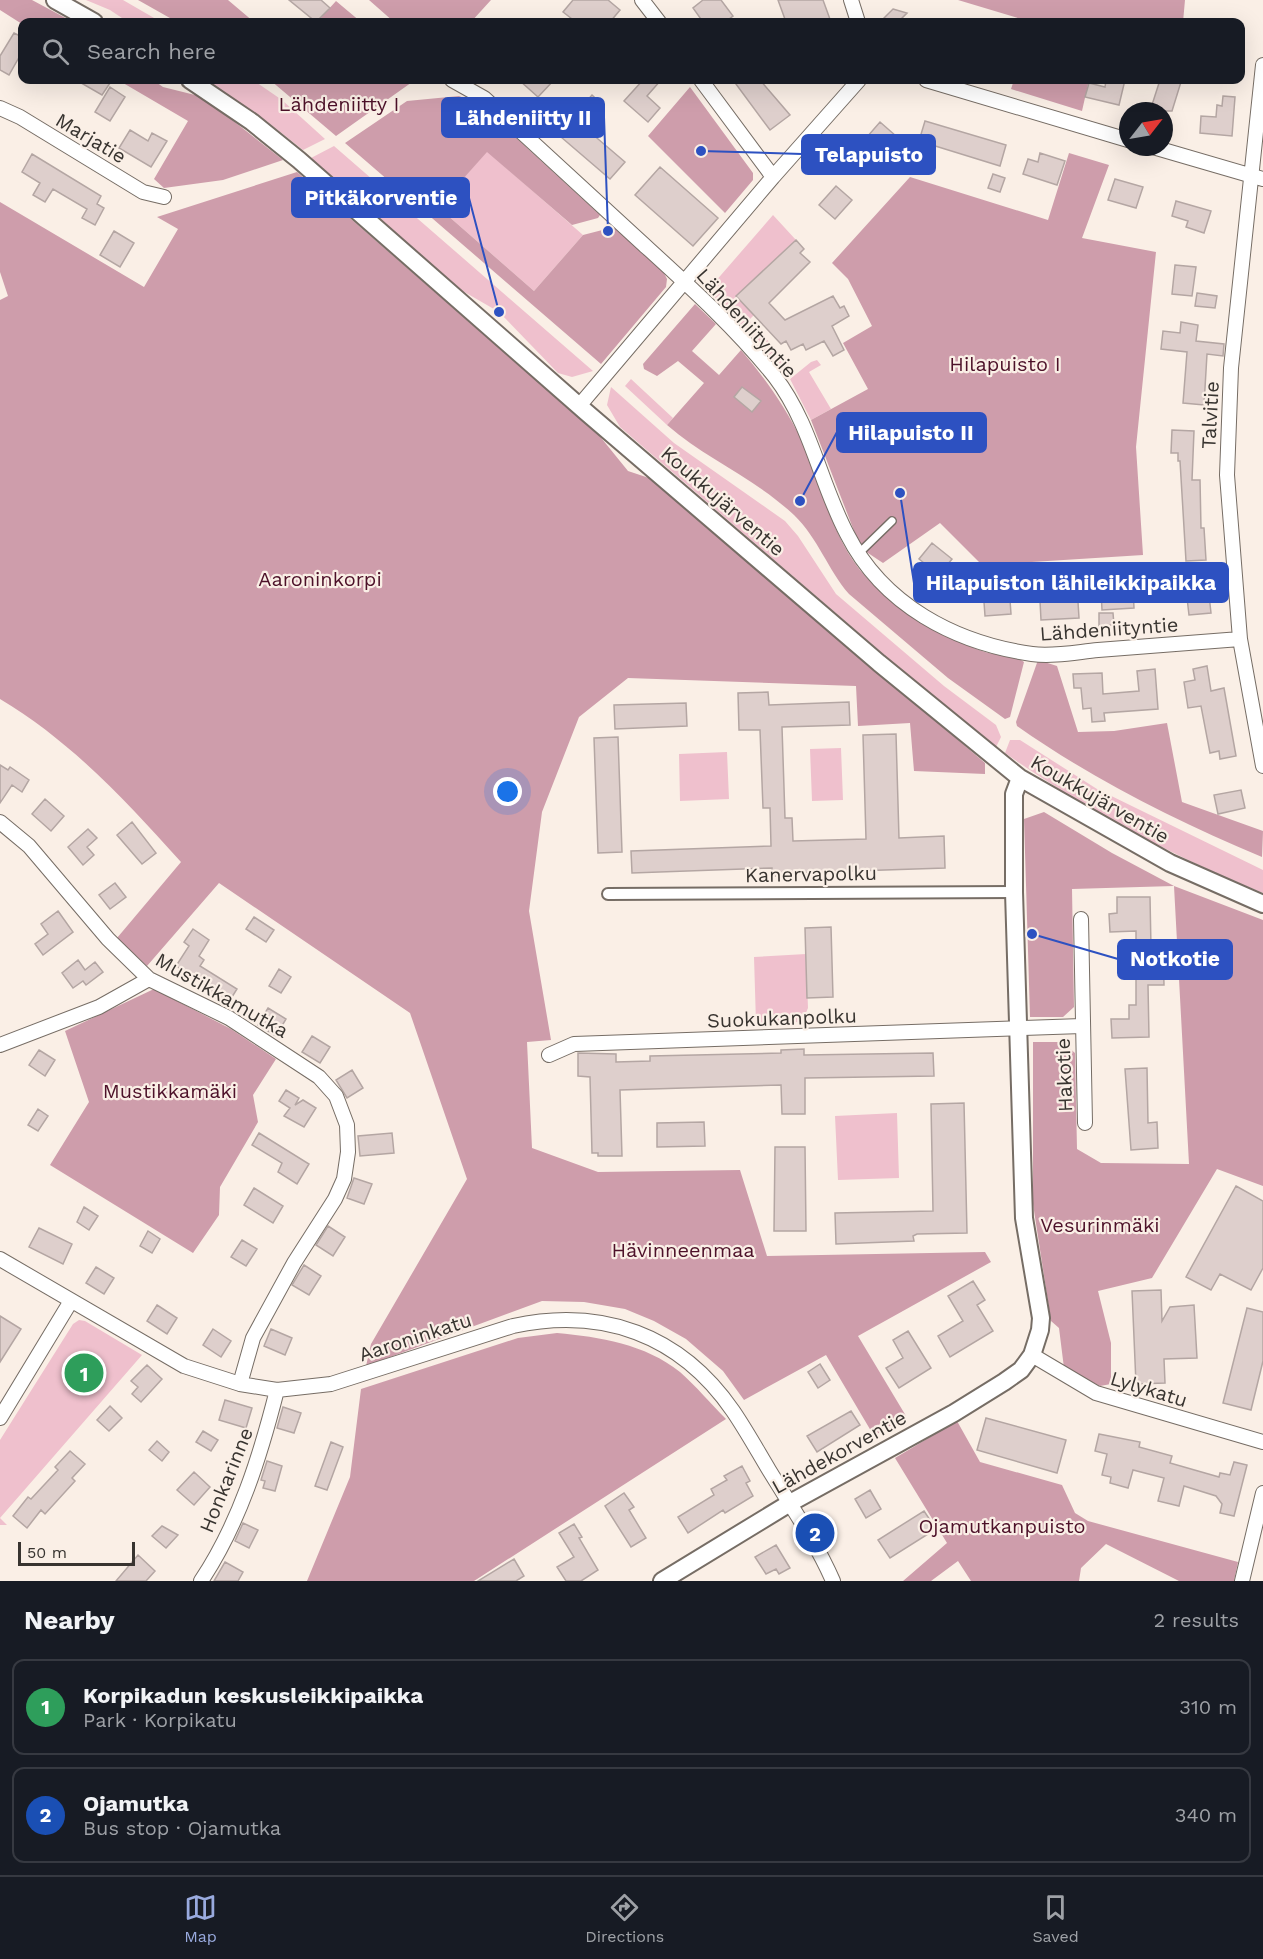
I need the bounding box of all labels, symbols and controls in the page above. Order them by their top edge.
search box [18,18,1245,84]
icon: search [39,35,72,68]
text: Search here [87,39,216,64]
park label: Lähdeniitty I [279,92,399,116]
callout: Lähdeniitty II [442,98,604,137]
north arrow [1119,102,1173,156]
text: Lähdeniitty II [455,105,591,130]
street label: Marjatie [51,108,131,168]
callout: Telapuisto [802,135,935,174]
text: Telapuisto [815,142,923,167]
callout: Pitkäkorventie [292,178,469,217]
text: Pitkäkorventie [305,185,457,210]
street label: Lähdeniityntie [692,263,802,383]
park label: Hilapuisto I [949,352,1061,376]
street label: Talvitie [1196,380,1224,450]
callout: Hilapuisto II [837,413,986,452]
text: Hilapuisto II [848,420,974,445]
street label: Koukkujärventie [656,441,790,561]
callout: Hilapuiston lähileikkipaikka [914,563,1228,602]
park label: Aaroninkorpi [258,567,382,591]
text: Hilapuiston lähileikkipaikka [926,570,1217,595]
street label: Lähdeniityntie [1039,612,1179,646]
street label: Koukkujärventie [1027,750,1173,848]
your location [493,777,522,806]
street label: Kanervapolku [745,861,877,887]
callout: Notkotie [1118,940,1232,979]
text: Notkotie [1130,946,1220,971]
street label: Mustikkamutka [151,947,293,1043]
street label: Suokukanpolku [707,1003,857,1033]
street label: Hakotie [1051,1038,1077,1112]
park label: Mustikkamäki [103,1079,237,1103]
park label: Vesurinmäki [1040,1213,1160,1237]
park label: Hävinneenmaa [611,1238,755,1262]
street label: Aaroninkatu [356,1307,474,1367]
pin: 1 [64,1350,104,1396]
street label: Lylykatu [1108,1366,1190,1412]
street label: Lähdekorventie [767,1405,911,1499]
street label: Honkarinne [194,1424,258,1536]
pin: 2 [796,1510,834,1556]
park label: Ojamutkanpuisto [918,1514,1086,1538]
scale bar [18,1539,135,1566]
text: 50 m [27,1543,67,1562]
text: Nearby [24,1605,115,1635]
text: 2 results [1154,1608,1239,1632]
text: Korpikadun keskusleikkipaikka [83,1683,423,1708]
text: 1 [41,1695,50,1719]
text: 310 m [1179,1695,1237,1719]
text: Park · Korpikatu [83,1708,237,1732]
text: Ojamutka [83,1791,189,1816]
text: 2 [40,1803,51,1827]
text: 340 m [1175,1803,1237,1827]
text: Bus stop · Ojamutka [83,1816,281,1840]
tab: Map [184,1891,217,1946]
tab: Directions [585,1891,664,1946]
tab: Saved [1032,1891,1079,1946]

